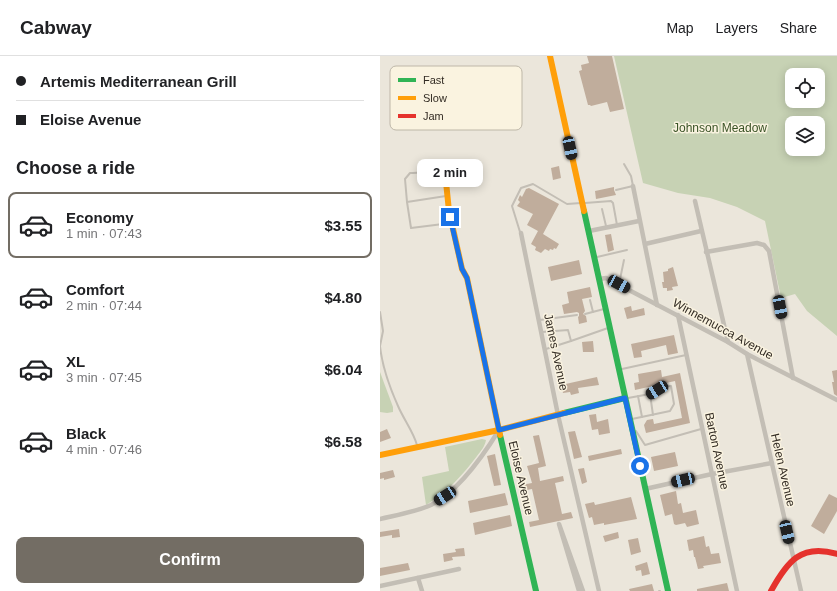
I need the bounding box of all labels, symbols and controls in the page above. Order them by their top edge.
text: Cabway [20,17,92,38]
text: Map [666,20,694,36]
text: Layers [716,20,758,36]
text: Share [780,20,817,36]
legend [390,66,522,130]
map controls [785,68,825,156]
button: locate [785,68,825,108]
text: Artemis Mediterranean Grill [40,73,237,90]
text: Fast [423,74,444,86]
text: Slow [423,92,447,104]
text: Jam [423,110,444,122]
text: Eloise Avenue [40,111,141,128]
button: layers [785,116,825,156]
park label: Johnson Meadow [673,121,767,135]
car [562,135,578,161]
text: Choose a ride [16,158,135,178]
callout: 2 min [417,159,483,187]
text: 2 min [433,165,467,180]
icon: car [18,207,54,243]
route end [441,208,459,226]
text: Economy [66,209,134,226]
text: $3.55 [324,217,362,234]
text: 1 min · 07:43 [66,226,142,241]
car [606,273,632,295]
icon: car [18,279,54,315]
text: Comfort [66,281,124,298]
text: $4.80 [324,289,362,306]
car [772,294,788,320]
street label: Winnemucca Avenue [670,296,776,363]
text: 2 min · 07:44 [66,298,142,313]
street label: James Avenue [541,312,571,392]
icon: car [18,351,54,387]
text: XL [66,353,85,370]
text: $6.04 [324,361,362,378]
text: 3 min · 07:45 [66,370,142,385]
car [644,379,670,401]
street label: Barton Avenue [702,411,732,491]
icon: car [18,423,54,459]
text: Black [66,425,106,442]
street label: Helen Avenue [768,432,798,508]
text: $6.58 [324,433,362,450]
street label: Eloise Avenue [506,439,536,517]
text: 4 min · 07:46 [66,442,142,457]
route start [631,457,649,475]
car [670,471,696,489]
car [432,484,458,508]
car [778,519,796,545]
button: Confirm [16,537,364,583]

